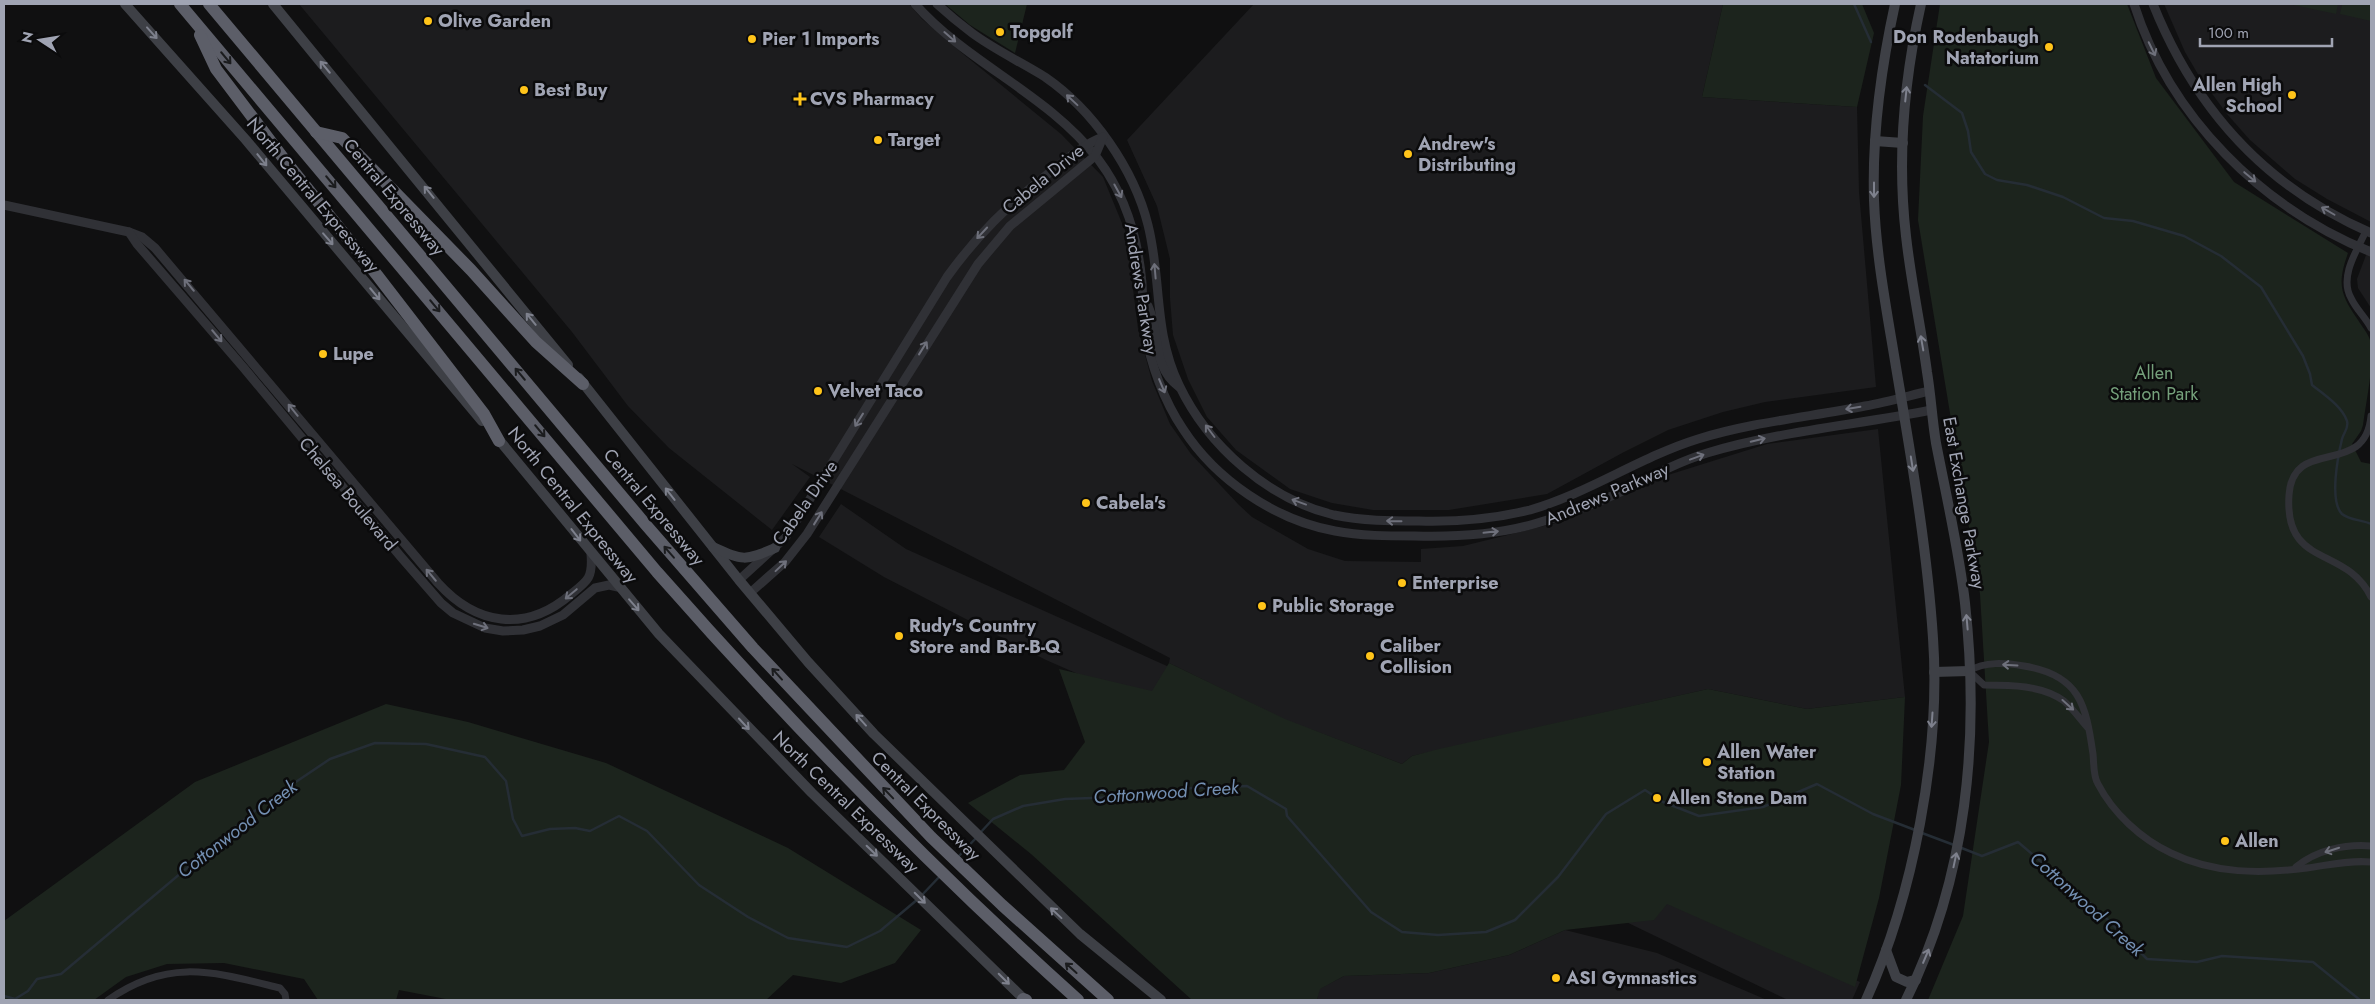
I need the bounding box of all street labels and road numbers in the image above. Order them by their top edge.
street label: North Central Expressway [240,112,386,278]
street label: Central Expressway [337,133,451,261]
street label: Cabela Drive [996,138,1090,220]
street label: Andrews Parkway [1118,222,1164,357]
street label: East Exchange Parkway [1936,415,1992,591]
street label: North Central Expressway [502,421,644,589]
street label: Chelsea Boulevard [293,432,403,556]
street label: Central Expressway [597,443,711,571]
street label: Cabela Drive [766,455,844,551]
street label: Andrews Parkway [1541,456,1673,532]
street label: North Central Expressway [767,725,925,879]
street label: Central Expressway [865,745,987,867]

